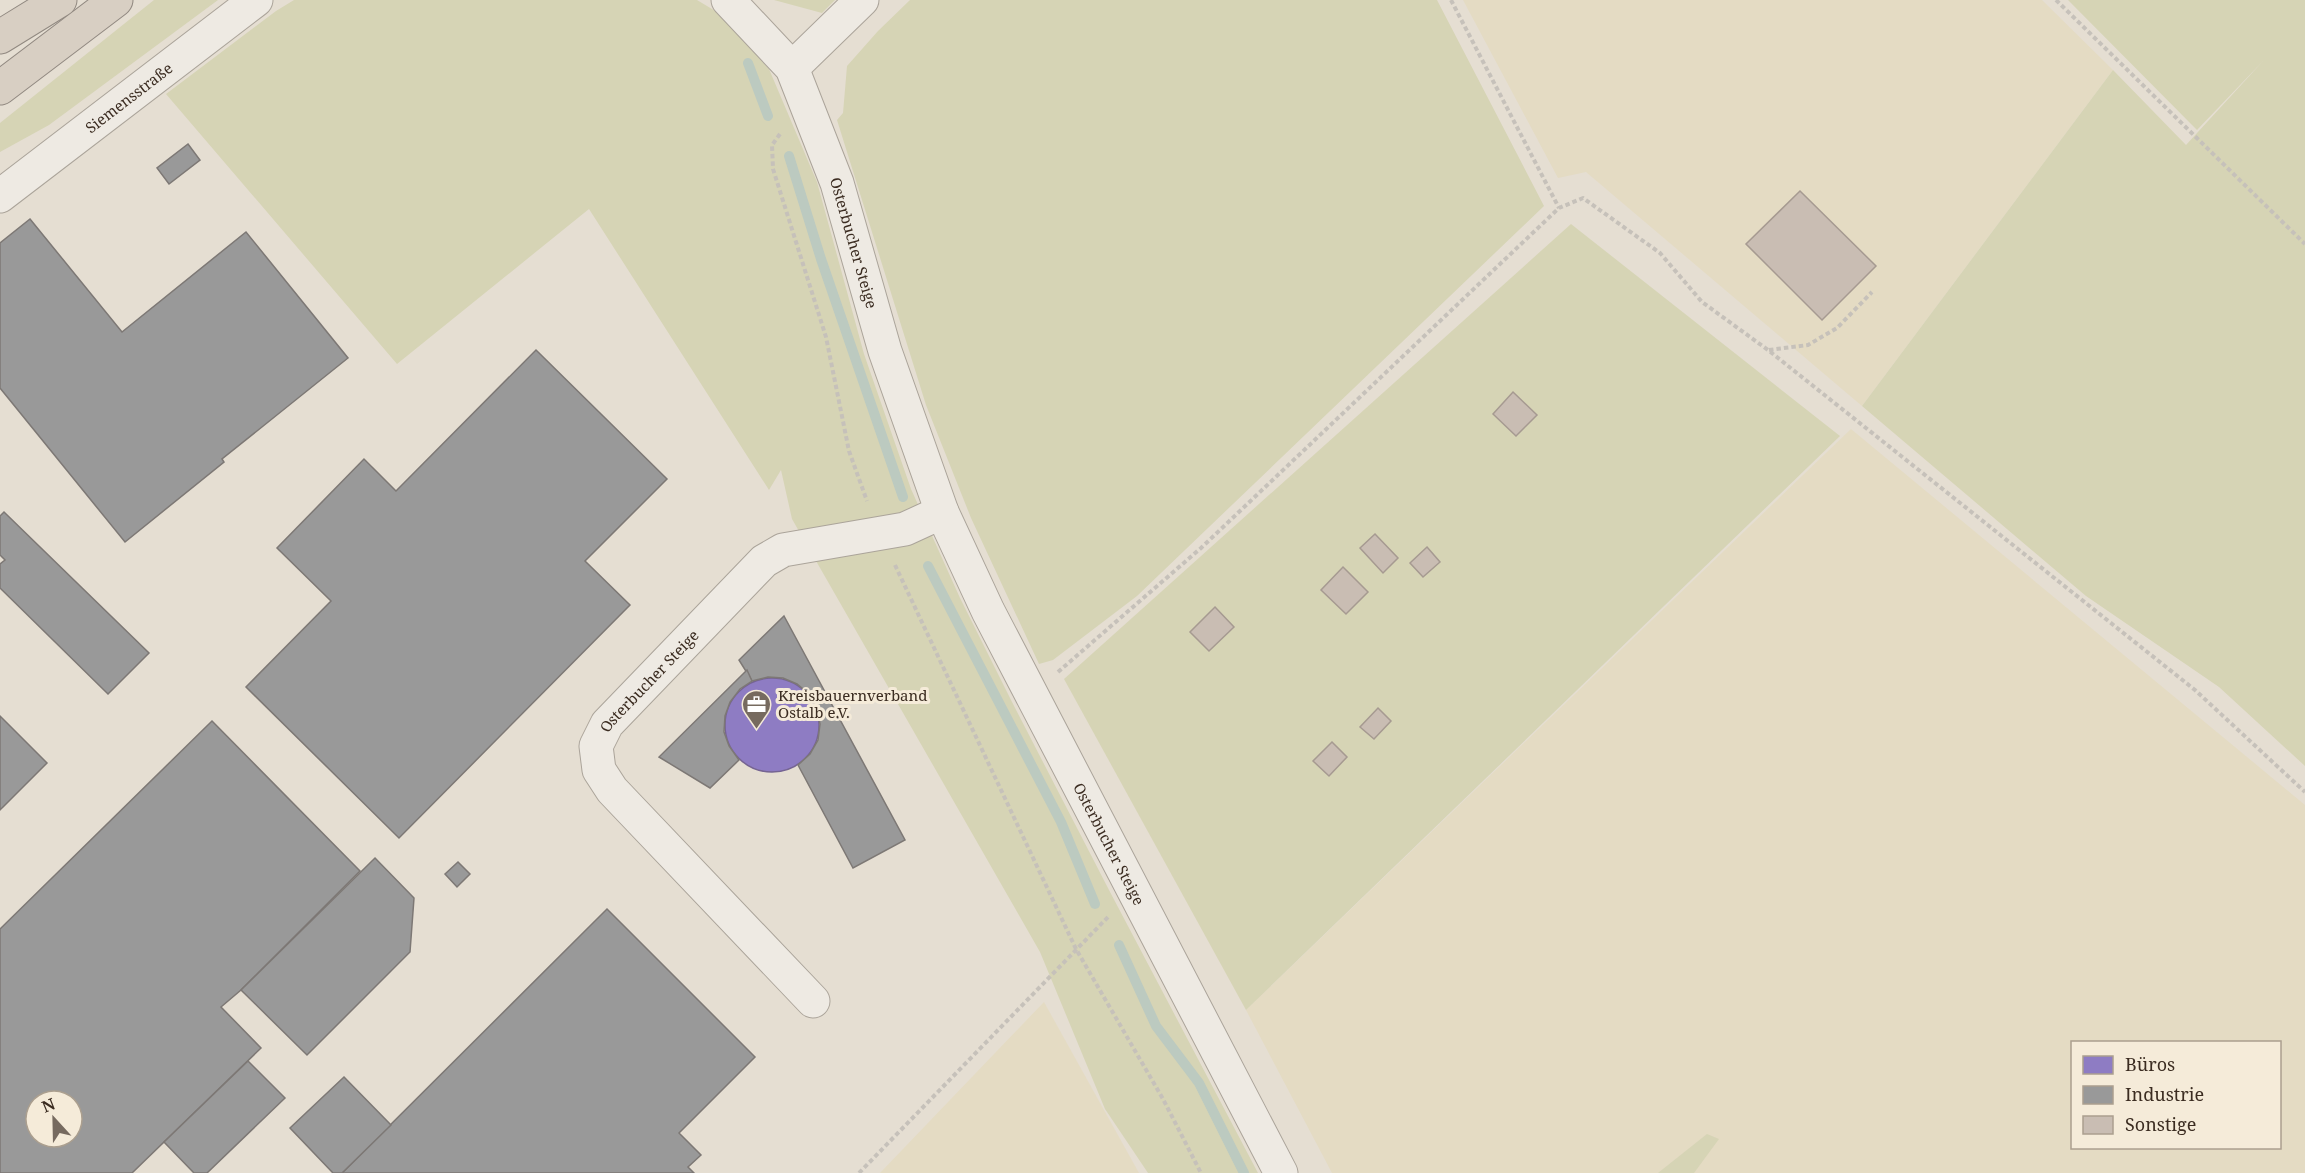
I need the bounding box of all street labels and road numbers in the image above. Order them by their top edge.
street label: Siemensstraße [81,58,176,137]
street label: Osterbucher Steige [826,175,882,311]
street label: Osterbucher Steige [595,625,703,735]
street label: Osterbucher Steige [1069,779,1149,908]

